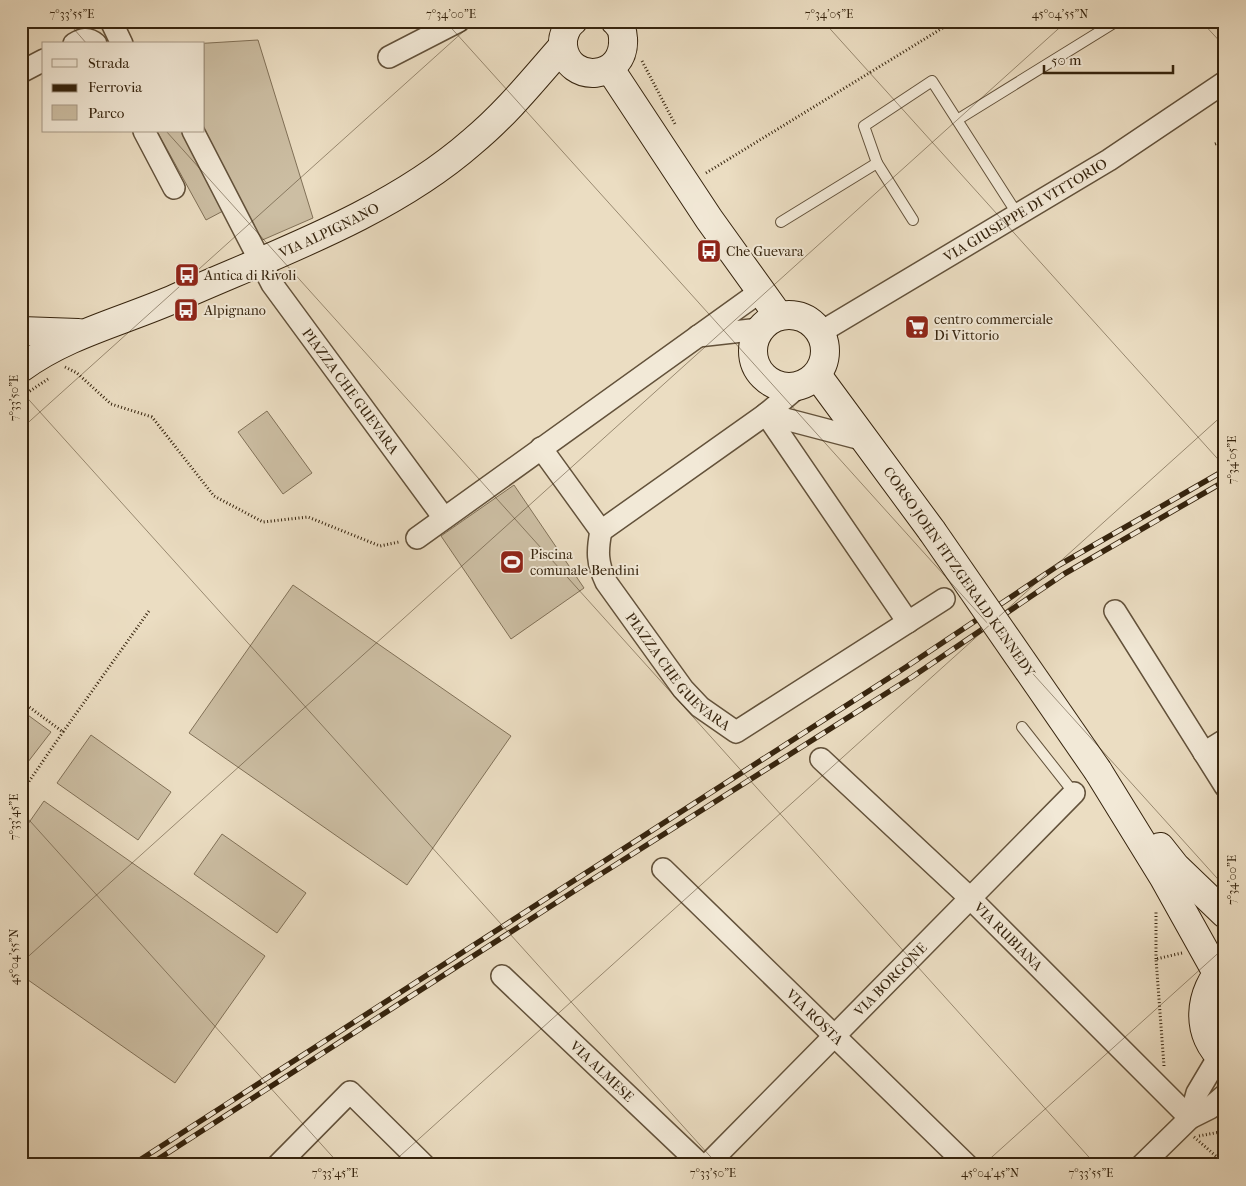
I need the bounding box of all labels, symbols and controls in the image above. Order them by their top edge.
text: 7°33'55"E [50,7,94,21]
text: 7°34'00"E [426,7,476,21]
text: 7°34'05"E [805,7,853,21]
text: 45°04'55"N [1032,7,1088,21]
legend [42,42,205,132]
scale bar [1044,42,1172,74]
text: 50 m [1051,51,1082,69]
text: Strada [88,54,131,72]
text: Ferrovia [88,78,143,96]
text: Parco [88,104,125,122]
street label: VIA GIUSEPPE DI VITTORIO [940,155,1110,266]
street label: VIA ALPIGNANO [276,199,382,262]
bus stop icon: Che Guevara [696,238,722,264]
place label: Che Guevara [726,243,804,260]
bus stop icon: Antica di Rivoli [174,262,200,288]
place label: Antica di Rivoli [203,267,296,284]
bus stop icon: Alpignano [173,297,199,323]
place label: Alpignano [203,302,266,319]
place label: centro commerciale Di Vittorio [934,311,1053,344]
supermarket icon: centro commerciale Di Vittorio [904,314,930,340]
street label: PIAZZA CHE GUEVARA [299,325,403,458]
text: 7°33'50"E [7,375,21,421]
text: 7°34'05"E [1225,436,1239,484]
street label: CORSO JOHN FITZGERALD KENNEDY [880,464,1039,681]
place label: Piscina comunale Bendini [530,546,639,579]
sports icon: Piscina comunale Bendini [499,549,525,575]
street label: PIAZZA CHE GUEVARA [622,609,734,735]
text: 7°33'45"E [7,794,21,840]
text: 7°34'00"E [1225,855,1239,905]
street label: VIA RUBIANA [970,898,1047,975]
text: 45°04'55"N [7,929,21,985]
street label: VIA BORGONE [850,939,931,1020]
street label: VIA ROSTA [782,985,848,1049]
street label: VIA ALMESE [566,1036,638,1106]
text: 7°33'45"E [312,1166,358,1180]
text: 7°33'50"E [690,1166,736,1180]
text: 45°04'45"N [961,1166,1019,1180]
text: 7°33'55"E [1069,1166,1113,1180]

